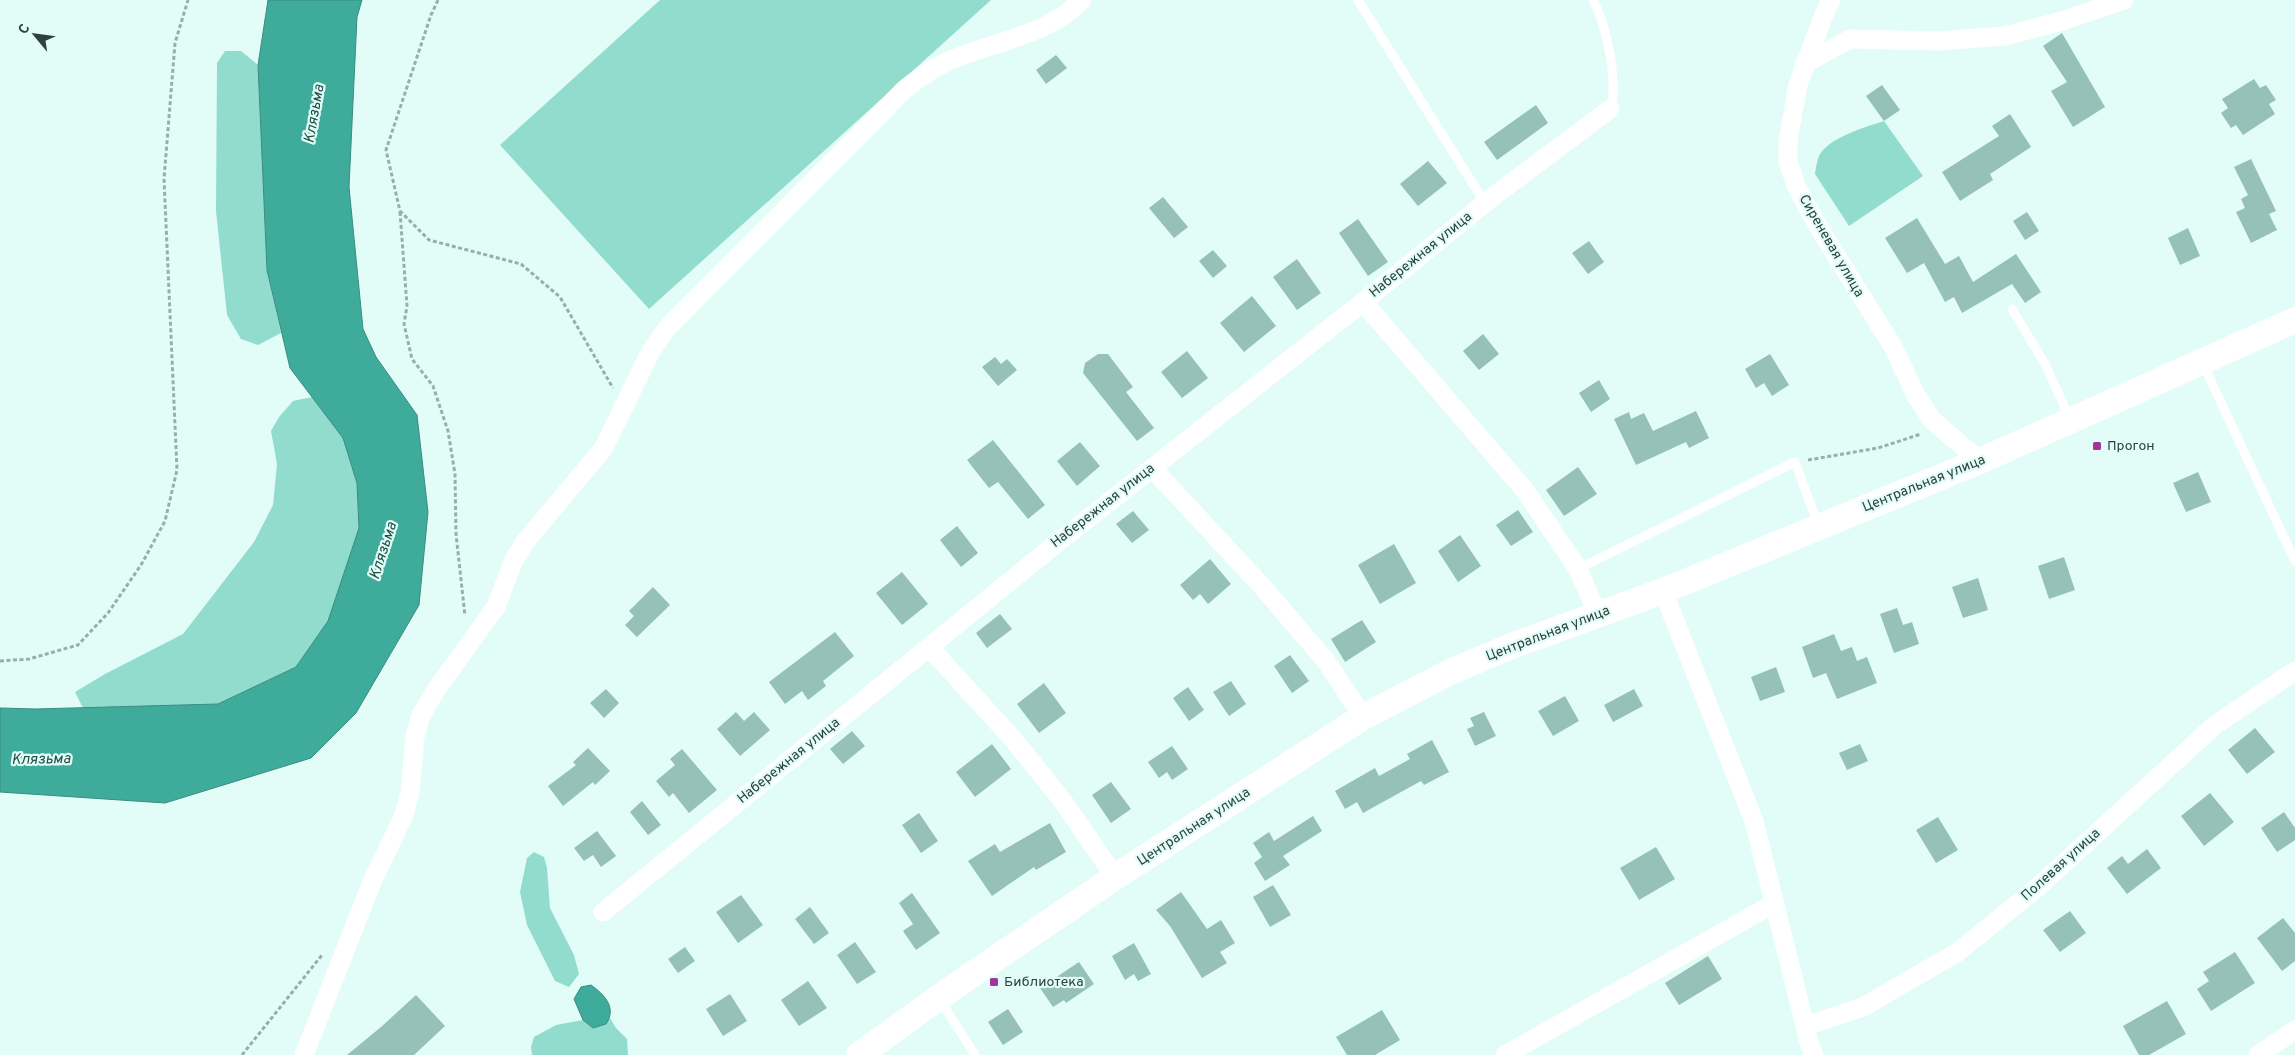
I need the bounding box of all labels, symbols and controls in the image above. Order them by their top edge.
north arrow [10,10,60,60]
text: С [15,21,35,37]
water label: Клязьма [301,83,330,145]
street label: Сиреневая улица [1795,192,1867,300]
street label: Набережная улица [1366,208,1476,302]
place label: Прогон [2107,438,2155,455]
marker: Прогон [2091,440,2103,452]
street label: Центральная улица [1860,452,1988,516]
street label: Набережная улица [1048,460,1158,552]
water label: Клязьма [366,520,402,582]
street label: Центральная улица [1484,603,1612,665]
street label: Набережная улица [734,714,844,808]
water label: Клязьма [11,750,71,770]
street label: Центральная улица [1134,784,1254,870]
street label: Полевая улица [2018,825,2104,905]
place label: Библиотека [1004,974,1084,991]
marker: Библиотека [988,976,1000,988]

